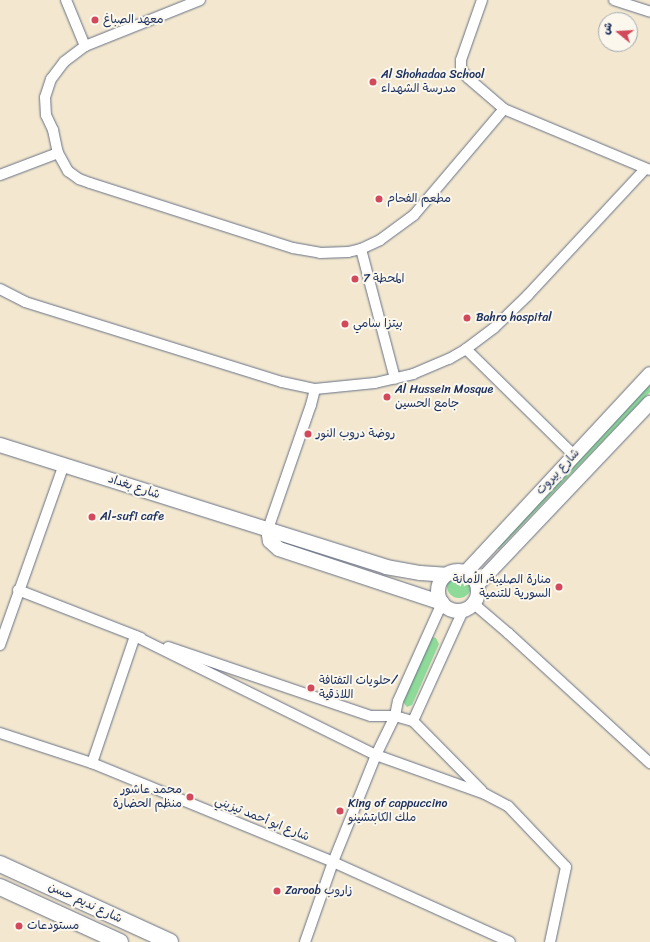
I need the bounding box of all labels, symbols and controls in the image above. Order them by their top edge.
north arrow [598,12,638,52]
place label: معهد الصباغ [103,13,164,27]
marker: معهد الصباغ [90,15,100,25]
text: ش [596,20,618,37]
place label: Al Shohadaa School مدرسة الشهداء [381,68,485,96]
marker: Al Shohadaa School مدرسة الشهداء [368,77,378,87]
place label: مطعم الفحام [387,192,451,206]
marker: مطعم الفحام [374,194,384,204]
place label: المحطة 7 [363,272,404,286]
marker: المحطة 7 [350,274,360,284]
place label: Bahro hospital [476,311,552,325]
marker: Bahro hospital [461,312,473,324]
place label: بيتزا سامي [353,317,403,331]
marker: بيتزا سامي [340,319,350,329]
place label: Al Hussein Mosque جامع الحسين [395,383,494,411]
marker: Al Hussein Mosque جامع الحسين [382,392,392,402]
place label: روضة دروب النور [316,427,395,441]
marker: روضة دروب النور [303,429,313,439]
street label: شارع بيروت [533,446,583,498]
street label: شارع بغداد [106,472,162,502]
place label: Al-sufi cafe [100,510,164,524]
marker: Al-sufi cafe [87,512,97,522]
place label: منارة الصليبة، الأمانة السورية للتنمية [453,573,551,601]
marker: منارة الصليبة، الأمانة السورية للتنمية [554,582,564,592]
place label: حلويات التفتافة/ اللاذقية [319,674,397,702]
marker: حلويات التفتافة/ اللاذقية [306,683,316,693]
place label: محمد عاشور منظم الحضارة [113,783,182,811]
marker: محمد عاشور منظم الحضارة [185,792,195,802]
street label: شارع ابو أحمد تيزيني [213,793,311,845]
place label: King of cappuccino ملك الكابتشينو [348,797,448,825]
marker: King of cappuccino ملك الكابتشينو [335,806,345,816]
street label: شارع نديم حسن [46,880,124,926]
place label: Zaroob زاروب [285,884,352,898]
marker: Zaroob زاروب [272,886,282,896]
place label: مستودعات [27,919,79,933]
marker: مستودعات [14,921,24,931]

